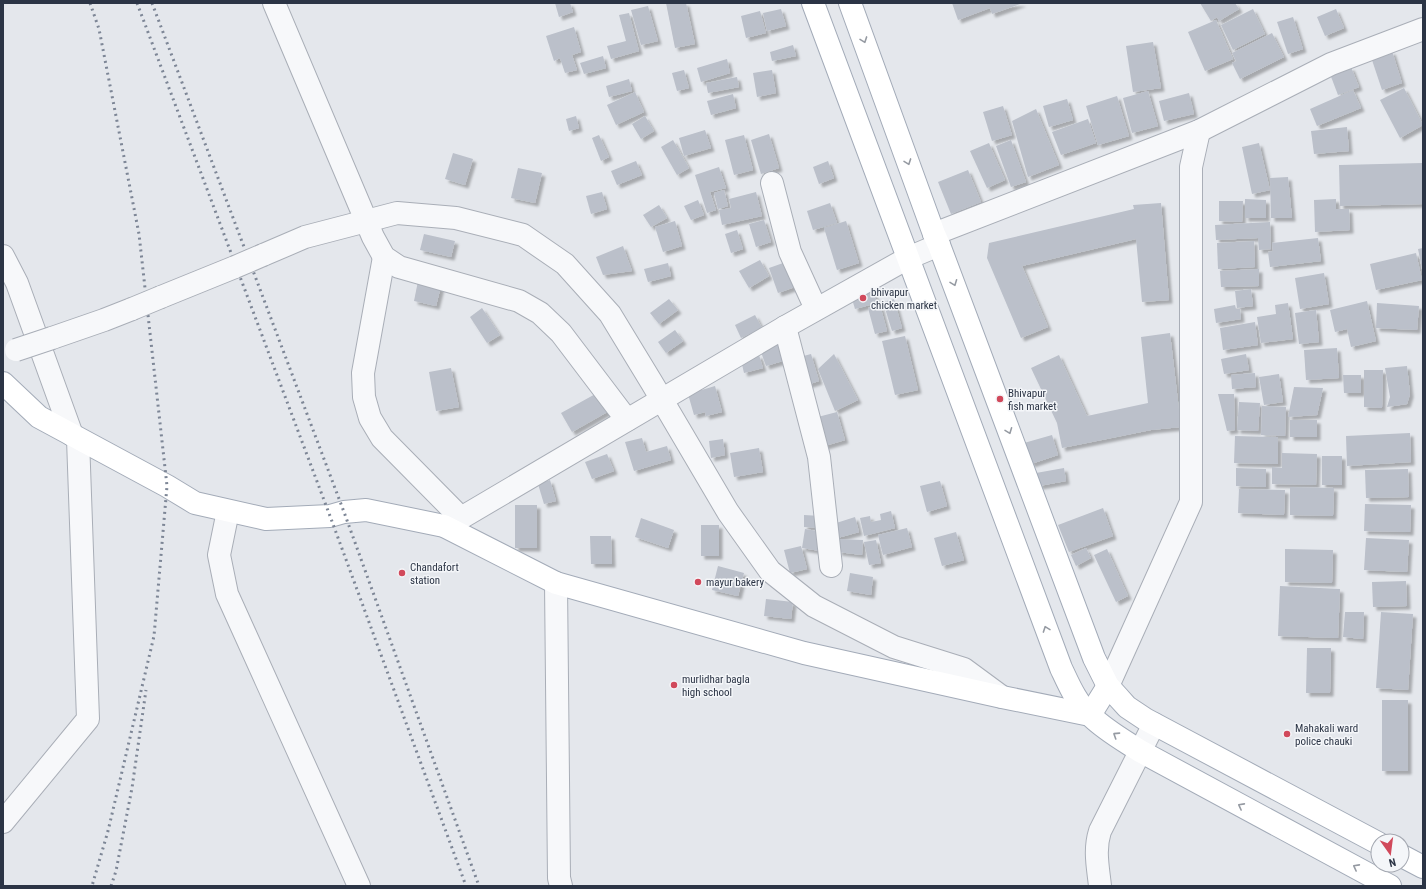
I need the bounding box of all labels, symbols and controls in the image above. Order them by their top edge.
one-way arrow [859,36,867,43]
one-way arrow [903,158,912,165]
one-way arrow [949,280,957,287]
place label: bhivapur chicken market [871,286,937,312]
marker: bhivapur chicken market [858,293,868,303]
place label: Bhivapur fish market [1008,387,1056,413]
marker: Bhivapur fish market [995,394,1005,404]
one-way arrow [1005,428,1013,435]
place label: Chandafort station [410,561,459,587]
marker: Chandafort station [397,568,407,578]
place label: mayur bakery [706,576,764,589]
marker: mayur bakery [693,577,703,587]
one-way arrow [1043,626,1051,633]
place label: murlidhar bagla high school [682,673,750,699]
marker: murlidhar bagla high school [669,680,679,690]
place label: Mahakali ward police chauki [1295,722,1358,748]
marker: Mahakali ward police chauki [1282,729,1292,739]
one-way arrow [1113,732,1120,740]
one-way arrow [1238,803,1246,810]
north arrow [1370,833,1410,873]
text: N [1387,855,1397,869]
one-way arrow [1353,865,1360,872]

